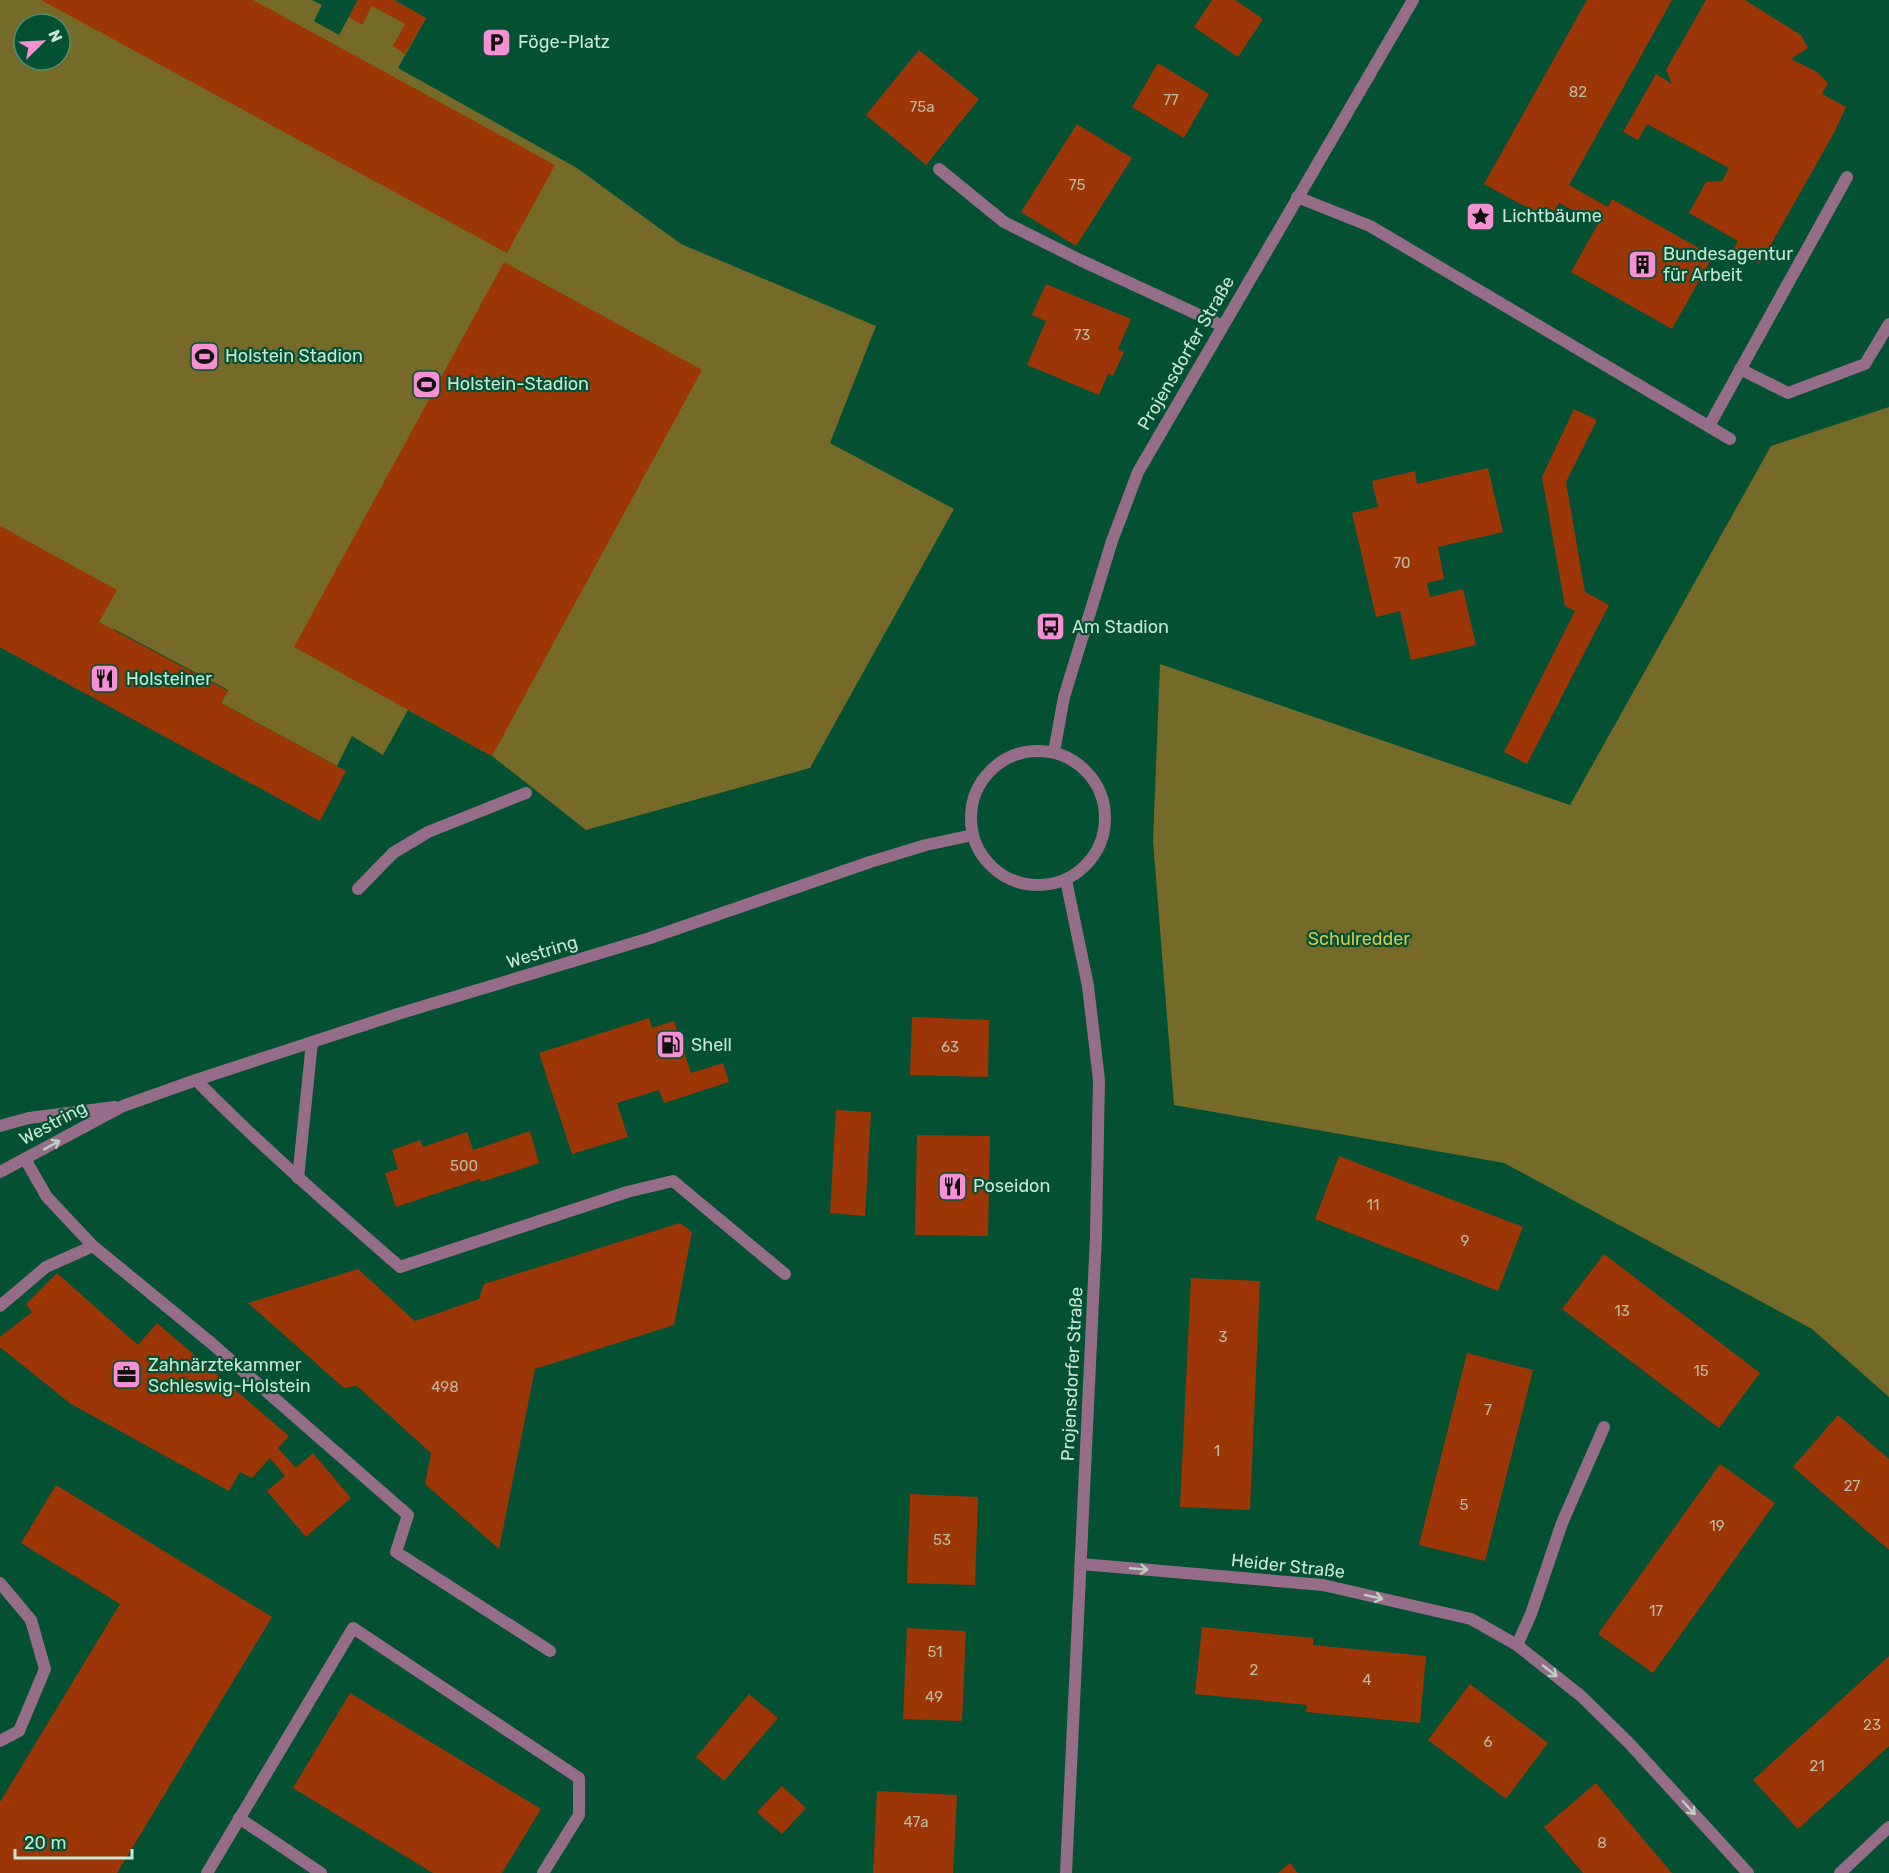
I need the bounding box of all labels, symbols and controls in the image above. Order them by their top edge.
north arrow [12,12,72,72]
parking icon: Föge-Platz [481,26,513,58]
text: N [44,27,66,45]
place label: Föge-Platz [518,31,610,53]
house number: 82 [1569,83,1587,101]
house number: 77 [1163,91,1179,109]
house number: 75a [910,98,934,116]
house number: 75 [1069,176,1085,194]
place icon: Lichtbäume [1465,200,1497,232]
place label: Lichtbäume [1502,205,1602,227]
place label: Bundesagentur für Arbeit [1663,243,1793,286]
building icon: Bundesagentur für Arbeit [1626,248,1658,280]
street label: Projensdorfer Straße [1133,272,1239,434]
house number: 73 [1074,326,1090,344]
sports icon: Holstein Stadion [188,340,220,372]
place label: Holstein Stadion [225,345,363,367]
sports icon: Holstein-Stadion [410,368,442,400]
place label: Holstein-Stadion [447,373,589,395]
house number: 70 [1393,554,1411,572]
bus stop icon: Am Stadion [1035,611,1067,643]
place label: Am Stadion [1072,616,1169,638]
restaurant icon: Holsteiner [89,663,121,695]
place label: Holsteiner [126,668,212,690]
park label: Schulredder [1308,928,1410,950]
street label: Westring [504,931,580,973]
fuel station icon: Shell [654,1029,686,1061]
place label: Shell [691,1034,732,1056]
house number: 63 [941,1038,959,1056]
street label: Westring [16,1096,90,1150]
one-way arrow [42,1139,60,1150]
house number: 500 [450,1157,478,1175]
restaurant icon: Poseidon [936,1170,968,1202]
place label: Poseidon [973,1175,1050,1197]
house number: 11 [1367,1196,1379,1214]
house number: 9 [1461,1232,1470,1250]
street label: Projensdorfer Straße [1056,1286,1088,1462]
house number: 13 [1614,1302,1630,1320]
house number: 3 [1218,1328,1228,1346]
place label: Zahnärztekammer Schleswig-Holstein [148,1354,311,1397]
office icon: Zahnärztekammer Schleswig-Holstein [111,1359,143,1391]
house number: 15 [1693,1362,1709,1380]
house number: 498 [431,1378,459,1396]
house number: 7 [1484,1401,1492,1419]
house number: 1 [1214,1442,1220,1460]
house number: 27 [1844,1477,1861,1495]
house number: 5 [1460,1496,1469,1514]
house number: 19 [1709,1517,1725,1535]
house number: 53 [933,1531,951,1549]
street label: Heider Straße [1230,1549,1346,1583]
one-way arrow [1128,1564,1148,1575]
one-way arrow [1364,1591,1383,1603]
house number: 17 [1649,1602,1663,1620]
house number: 51 [927,1643,943,1661]
house number: 2 [1250,1661,1259,1679]
one-way arrow [1542,1665,1558,1678]
house number: 4 [1362,1671,1372,1689]
house number: 49 [925,1688,943,1706]
house number: 23 [1863,1716,1881,1734]
house number: 6 [1483,1733,1493,1751]
house number: 21 [1809,1757,1825,1775]
one-way arrow [1682,1800,1696,1815]
house number: 47a [903,1813,929,1831]
scale bar [15,1822,132,1860]
text: 20 m [24,1832,66,1854]
house number: 8 [1597,1834,1607,1852]

